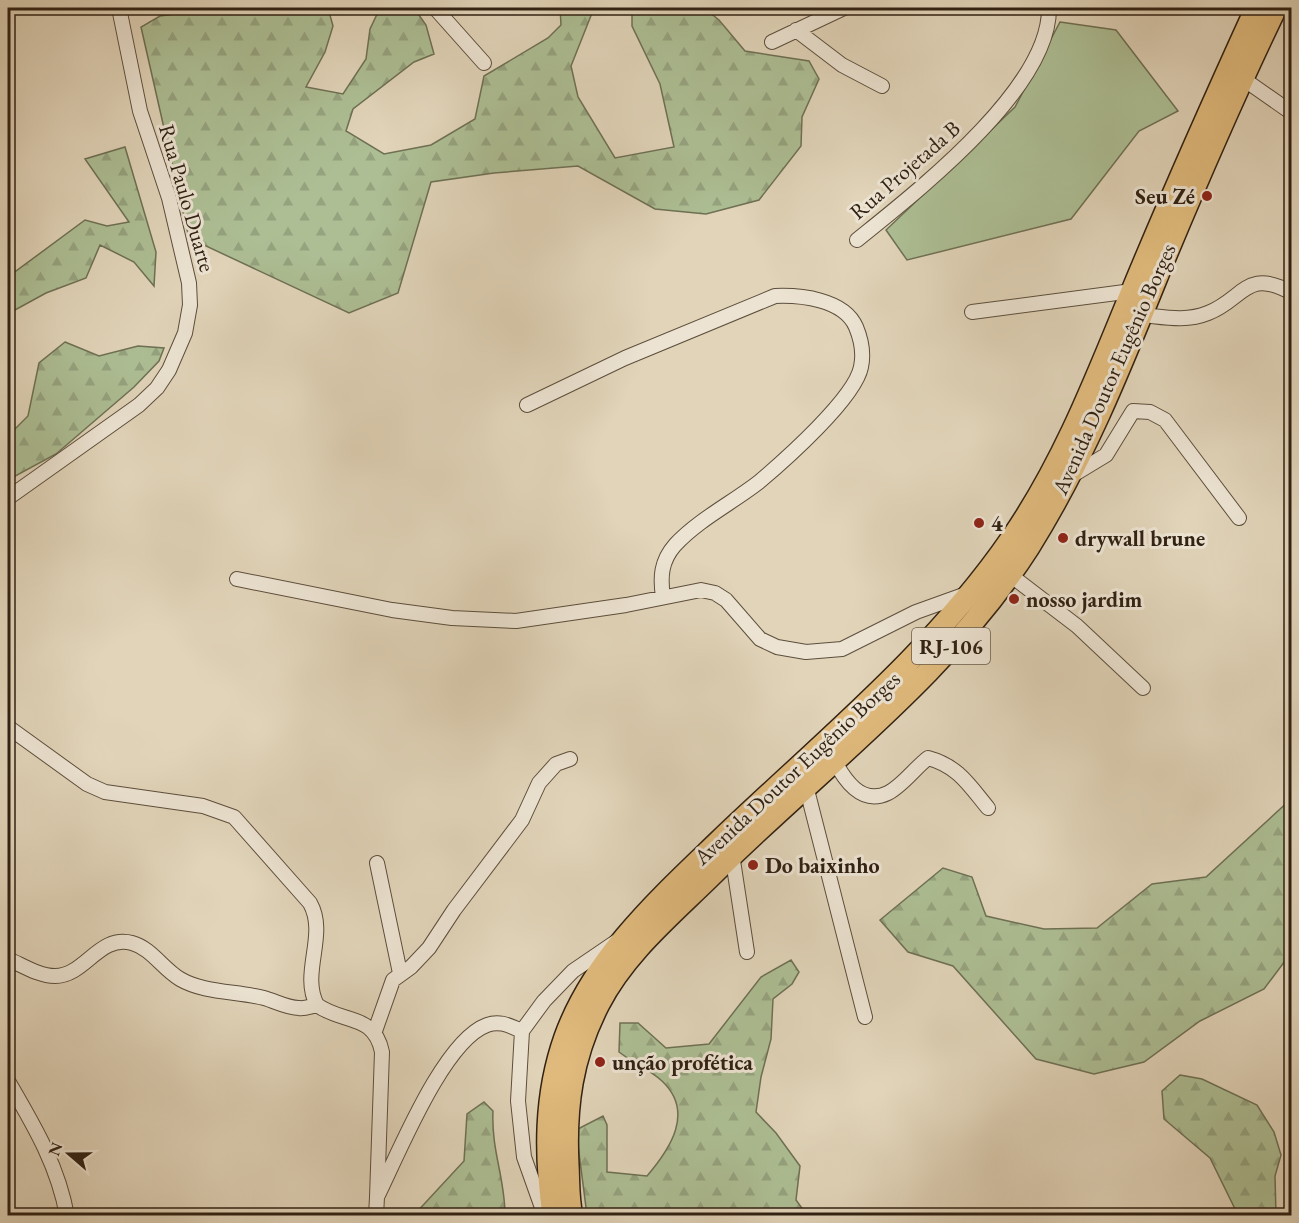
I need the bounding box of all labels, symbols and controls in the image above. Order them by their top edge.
street label: Rua Projetada B [844,114,966,226]
street label: Rua Paulo Duarte [152,121,222,276]
place label: Seu Zé [1135,182,1195,211]
marker: Seu Zé [1200,189,1214,203]
street label: Avenida Doutor Eugênio Borges [1045,239,1183,500]
place label: 4 [991,509,1003,538]
marker: 4 [972,516,986,530]
place label: drywall brune [1075,524,1205,553]
marker: drywall brune [1056,531,1070,545]
place label: nosso jardim [1026,585,1143,614]
marker: nosso jardim [1007,592,1021,606]
road number: RJ-106 [912,628,990,664]
street label: Avenida Doutor Eugênio Borges [687,665,906,872]
place label: Do baixinho [765,851,880,880]
marker: Do baixinho [746,858,760,872]
place label: unção profética [612,1048,753,1077]
marker: unção profética [593,1055,607,1069]
north arrow [39,1124,99,1184]
text: N [43,1139,67,1159]

